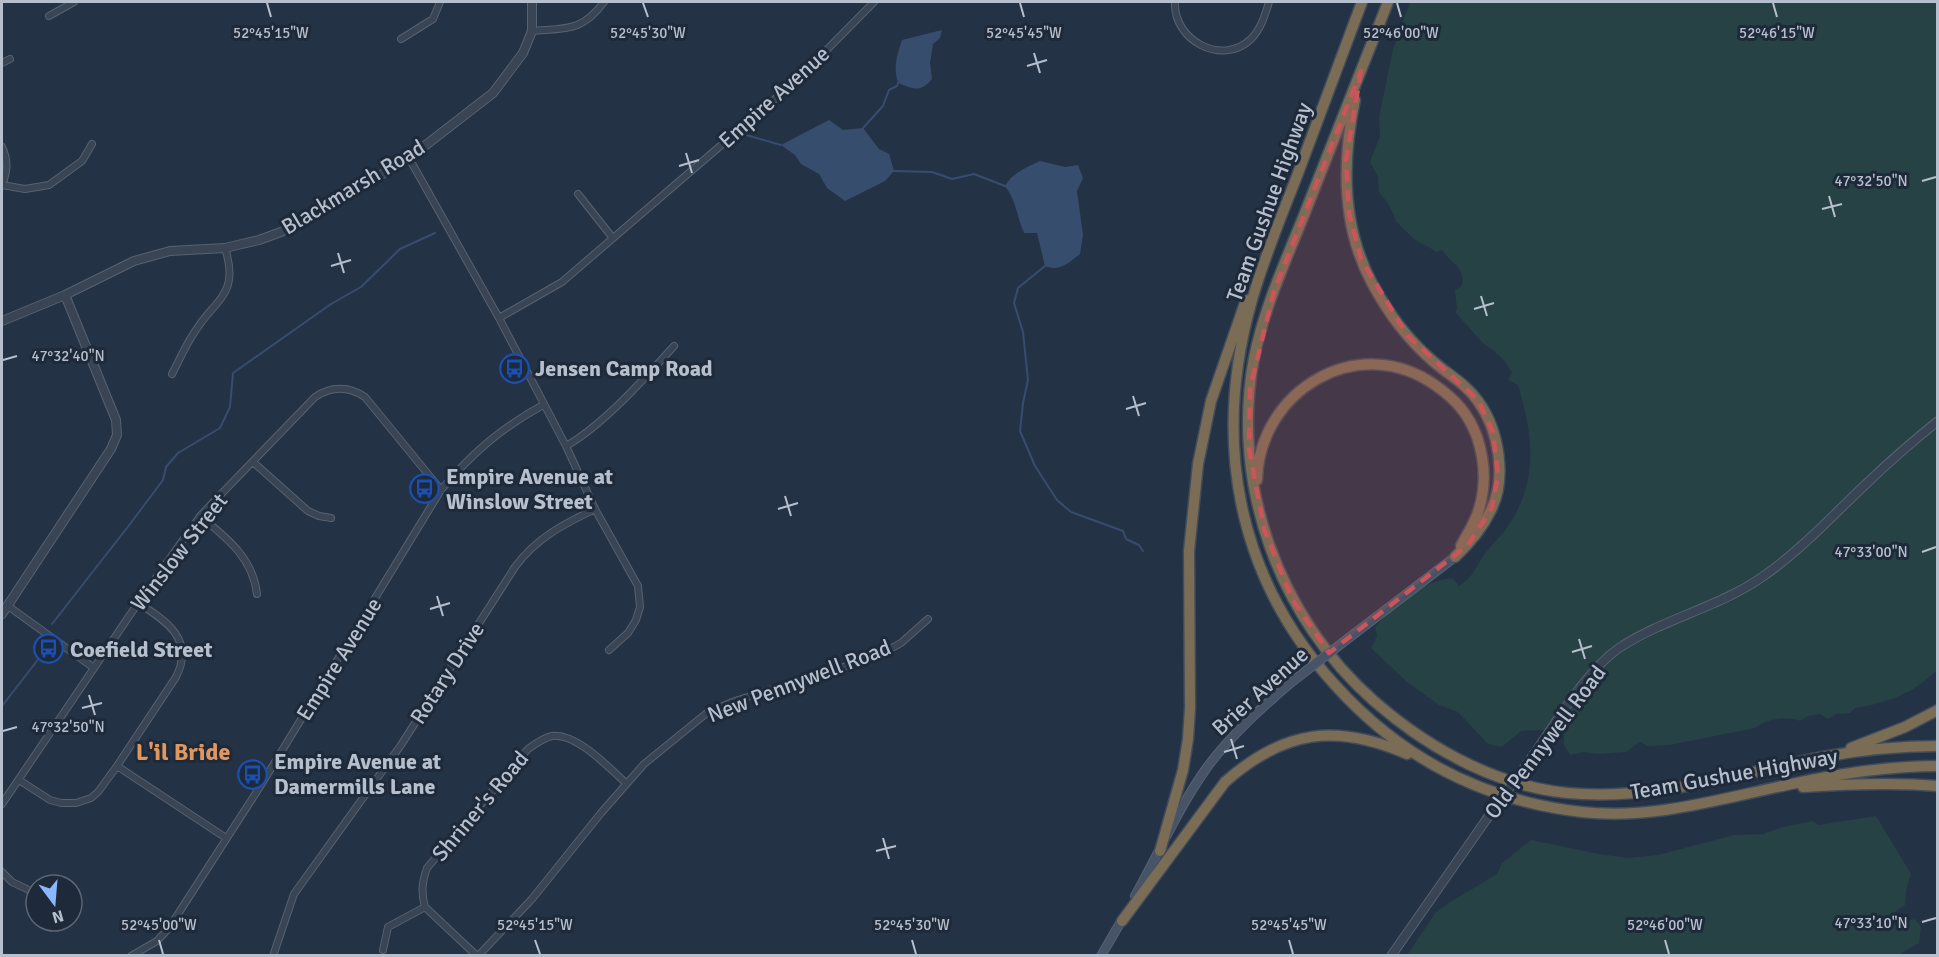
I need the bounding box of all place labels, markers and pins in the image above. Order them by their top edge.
bus stop icon: Jensen Camp Road [498,352,530,384]
place label: Jensen Camp Road [535,355,713,382]
place label: Empire Avenue at Winslow Street [446,463,613,515]
bus stop icon: Empire Avenue at Winslow Street [409,473,441,505]
bus stop icon: Coefield Street [33,633,65,665]
place label: Coefield Street [70,636,212,663]
place label: Empire Avenue at Damermills Lane [274,748,441,800]
bus stop icon: Empire Avenue at Damermills Lane [237,758,269,790]

